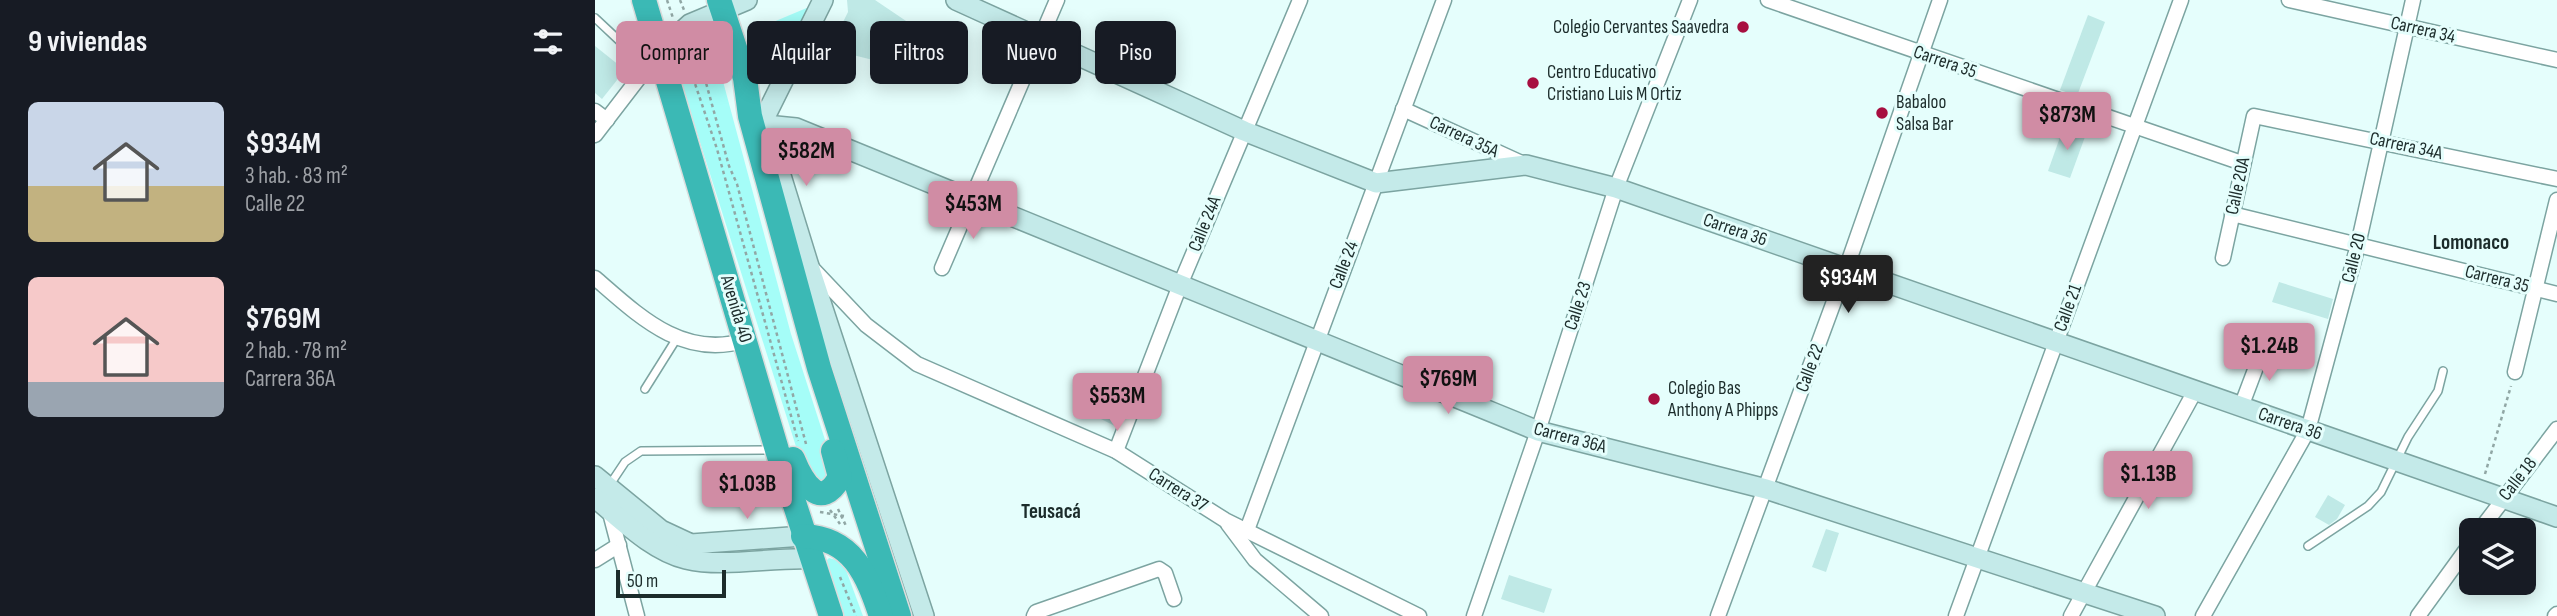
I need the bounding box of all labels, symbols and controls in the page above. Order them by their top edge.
street label: Carrera 34 [2388,11,2458,49]
place label: Colegio Cervantes Saavedra [1553,16,1729,39]
marker: Colegio Cervantes Saavedra [1735,19,1751,35]
chip: Comprar [616,21,733,84]
chip: Alquilar [747,21,856,84]
chip: Filtros [870,21,968,84]
chip: Nuevo [982,21,1081,84]
chip: Piso [1095,21,1176,84]
icon: filters [529,23,567,61]
text: 9 viviendas [28,24,147,60]
street label: Carrera 35 [1910,40,1980,84]
place label: Centro Educativo Cristiano Luis M Ortiz [1547,61,1682,106]
marker: Centro Educativo Cristiano Luis M Ortiz [1525,75,1541,91]
place label: Babaloo Salsa Bar [1896,91,1954,136]
pin: $873M [2018,92,2116,152]
text: $873M [2038,101,2096,129]
marker: Babaloo Salsa Bar [1874,105,1890,121]
street label: Carrera 35A [1426,111,1503,163]
text: $934M [245,126,321,162]
street label: Carrera 34A [2367,127,2445,165]
pin: $582M [757,128,855,188]
icon: home [84,130,168,214]
text: $582M [777,137,835,165]
street label: Calle 20A [2221,154,2255,217]
text: 3 hab. · 83 m² [245,162,348,190]
pin: $453M [924,182,1022,241]
text: Calle 22 [245,190,305,218]
text: $453M [944,190,1002,218]
street label: Calle 24A [1184,192,1227,255]
street label: Carrera 36 [1700,208,1770,252]
district label: Lomonaco [2433,230,2509,255]
street label: Calle 20 [2337,231,2371,285]
street label: Calle 24 [1324,238,1364,292]
pin: $934M [1799,256,1897,315]
street label: Carrera 35 [2462,260,2532,298]
text: $934M [1819,264,1877,292]
street label: Avenida 40 [715,272,757,345]
street label: Calle 23 [1559,279,1597,333]
street label: Calle 21 [2049,281,2087,335]
text: $769M [245,301,321,337]
icon: home [84,305,168,389]
pin: $1.24B [2212,324,2326,383]
text: $1.24B [2240,332,2298,360]
text: 2 hab. · 78 m² [245,337,347,365]
street label: Calle 22 [1791,341,1829,395]
pin: $769M [1399,356,1497,416]
text: Carrera 36A [245,365,335,393]
text: $769M [1419,365,1477,393]
pin: $553M [1068,374,1166,433]
place label: Colegio Bas Anthony A Phipps [1667,377,1779,422]
text: $553M [1089,382,1145,410]
marker: Colegio Bas Anthony A Phipps [1646,391,1662,407]
street label: Carrera 36 [2255,402,2325,446]
street label: Carrera 36A [1531,417,1610,459]
pin: $1.13B [2091,452,2205,511]
street label: Calle 18 [2494,453,2542,505]
text: $1.13B [2120,460,2177,488]
pin: $1.03B [690,462,804,521]
street label: Carrera 37 [1144,463,1212,517]
text: $1.03B [718,470,776,498]
district label: Teusacá [1021,499,1081,524]
map controls [2459,518,2536,595]
button: layers [2459,518,2536,595]
scale bar [616,567,726,599]
text: 50 m [627,570,658,593]

